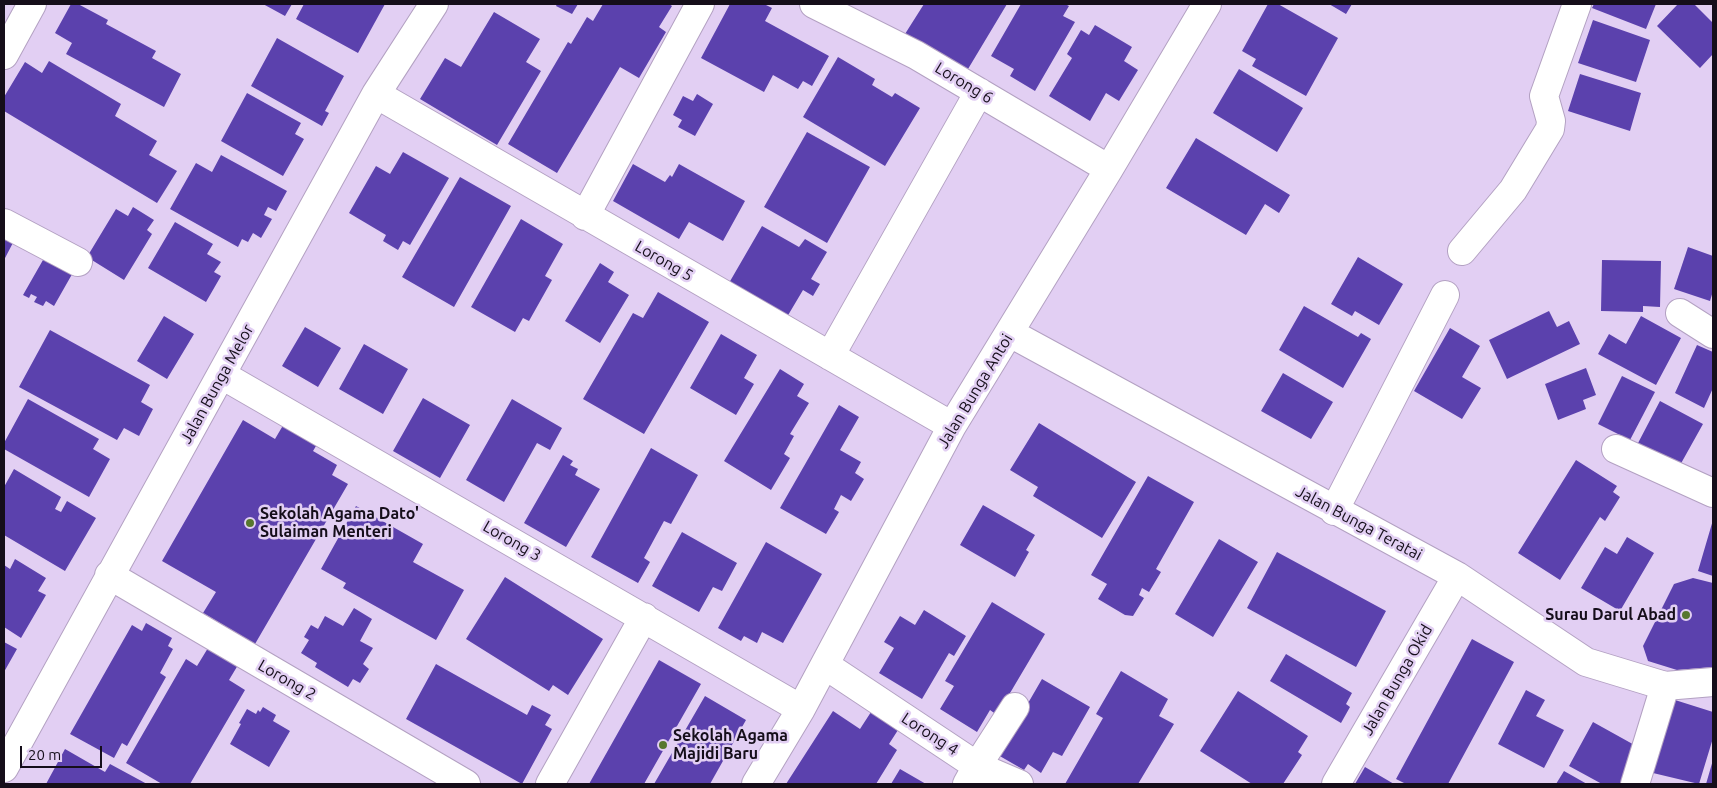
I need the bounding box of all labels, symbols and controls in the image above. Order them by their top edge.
street label: Lorong 6 [932,58,996,108]
street label: Lorong 5 [632,237,696,285]
street label: Jalan Bunga Melor [176,321,258,447]
street label: Jalan Bunga Antoi [933,330,1017,452]
street label: Jalan Bunga Teratai [1292,482,1426,564]
place label: Sekolah Agama Dato' Sulaiman Menteri [260,504,419,542]
marker: Sekolah Agama Dato' Sulaiman Menteri [244,517,256,529]
street label: Lorong 3 [480,517,544,565]
place label: Surau Darul Abad [1545,605,1676,625]
marker: Surau Darul Abad [1680,609,1692,621]
street label: Jalan Bunga Okid [1358,621,1436,739]
street label: Lorong 2 [255,656,319,704]
street label: Lorong 4 [898,709,962,759]
place label: Sekolah Agama Majidi Baru [673,726,788,764]
scale bar [22,736,105,768]
marker: Sekolah Agama Majidi Baru [657,739,669,751]
text: 20 m [28,746,61,763]

